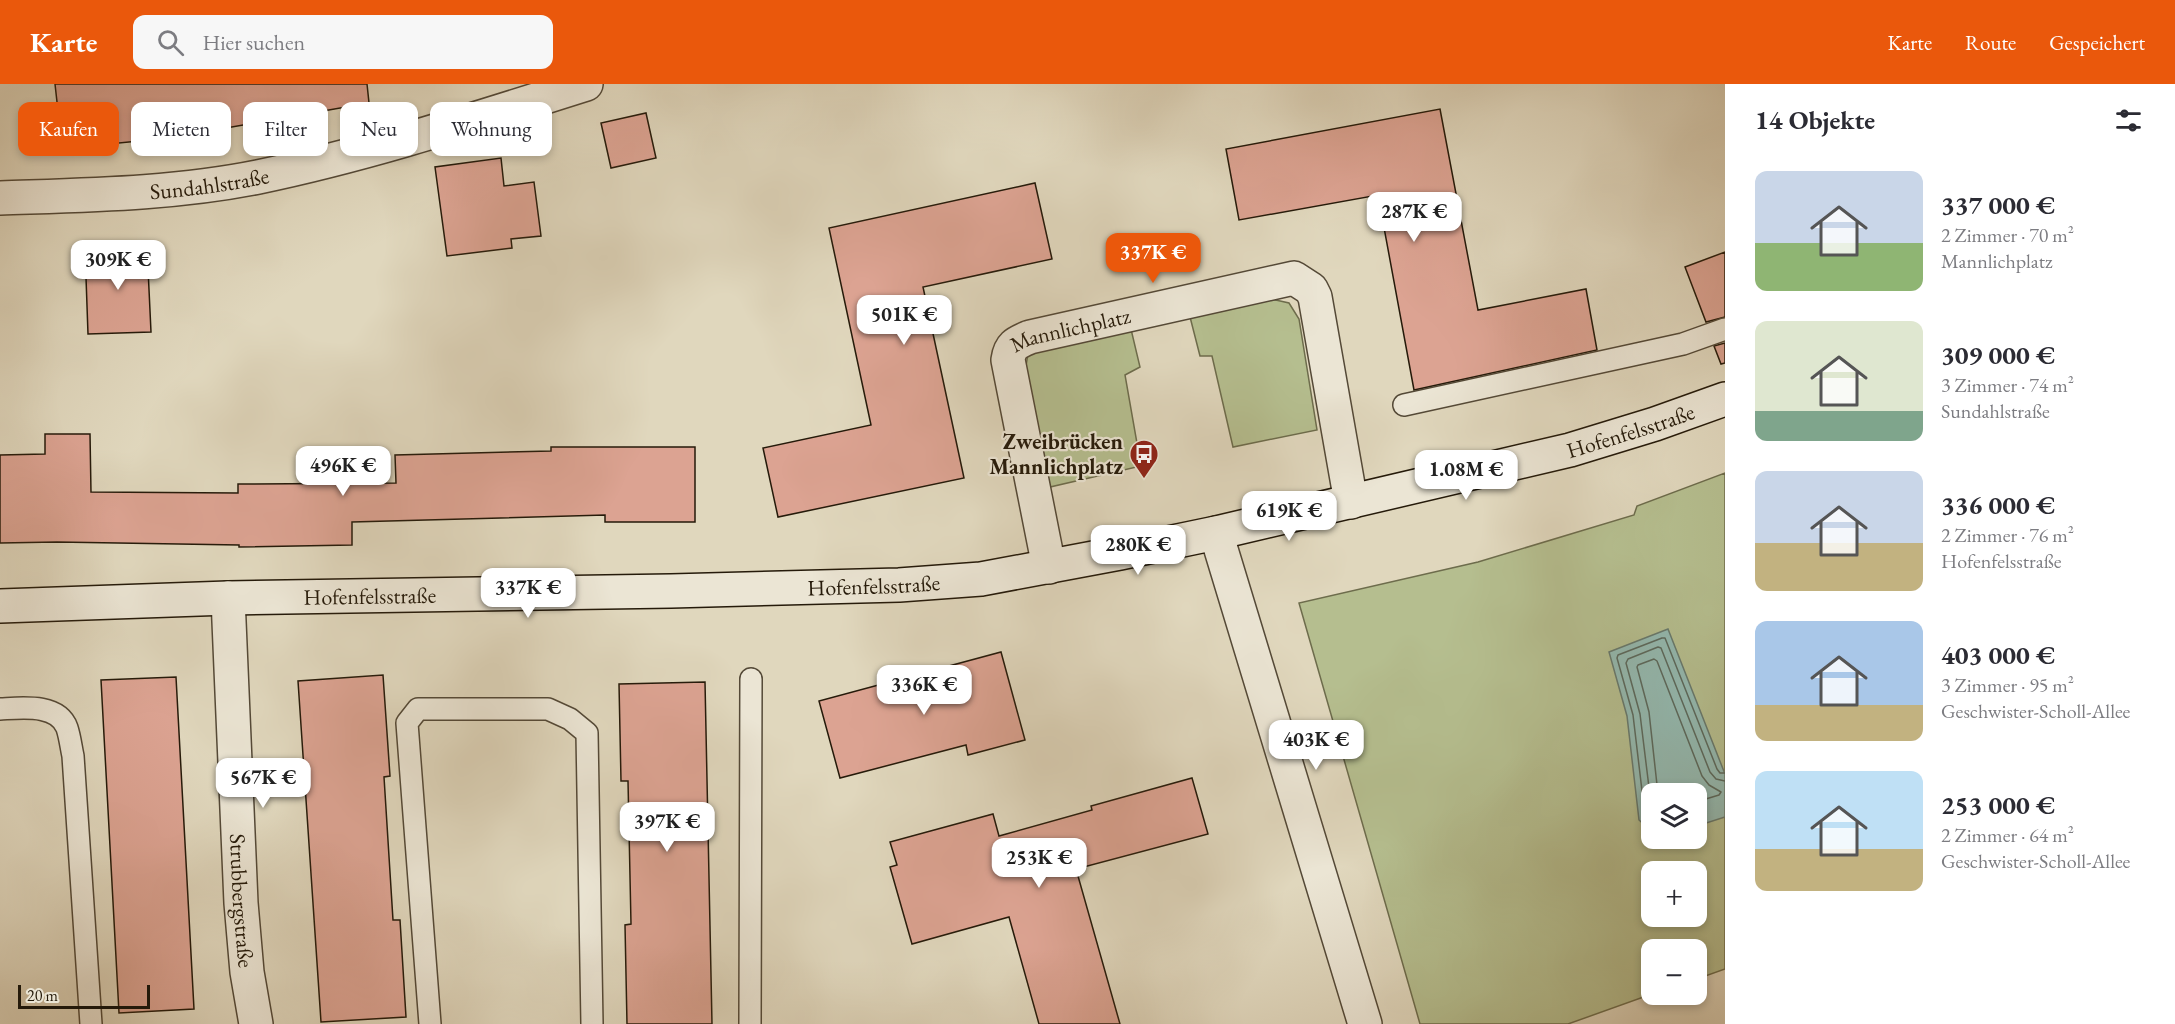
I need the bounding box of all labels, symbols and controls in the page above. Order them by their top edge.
search box [133,15,553,69]
text: Karte [30,24,97,60]
icon: search [154,26,187,59]
text: Hier suchen [202,28,305,57]
text: Karte [1888,29,1932,56]
text: Route [1965,29,2016,56]
text: Gespeichert [2049,29,2145,56]
chip: Kaufen [18,102,119,156]
chip: Mieten [131,102,231,156]
chip: Filter [243,102,328,156]
chip: Neu [340,102,418,156]
chip: Wohnung [430,102,552,156]
text: 14 Objekte [1755,103,1875,137]
icon: filters [2112,104,2145,137]
street label: Sundahlstraße [149,161,272,206]
text: 337 000 € [1941,188,2055,222]
pin: 287K € [1365,192,1463,243]
icon: home [1803,195,1875,267]
text: 287K € [1381,198,1447,224]
text: 2 Zimmer · 70 m² [1941,222,2074,248]
pin: 337K € [1104,233,1202,284]
text: 337K € [1120,239,1186,265]
pin: 309K € [69,240,167,291]
text: 309K € [85,246,151,272]
text: Mannlichplatz [1941,248,2053,274]
pin: 501K € [855,295,953,346]
street label: Mannlichplatz [1005,300,1134,359]
text: 501K € [871,301,937,327]
text: 309 000 € [1941,338,2055,372]
icon: home [1803,345,1875,417]
text: 3 Zimmer · 74 m² [1941,372,2074,398]
street label: Hofenfelsstraße [1563,396,1699,465]
text: Sundahlstraße [1941,398,2050,424]
place label: Zweibrücken Mannlichplatz [989,427,1124,481]
bus stop icon: Zweibrücken Mannlichplatz [1128,438,1160,480]
pin: 496K € [294,446,392,497]
pin: 1.08M € [1411,450,1521,501]
text: 496K € [310,452,376,478]
text: 1.08M € [1429,456,1503,482]
text: 336 000 € [1941,488,2055,522]
pin: 619K € [1240,491,1338,542]
icon: home [1803,495,1875,567]
text: 619K € [1256,497,1322,523]
text: 2 Zimmer · 76 m² [1941,522,2074,548]
pin: 280K € [1089,525,1187,576]
text: 280K € [1105,531,1171,557]
text: Hofenfelsstraße [1941,548,2062,574]
pin: 337K € [479,568,577,619]
street label: Hofenfelsstraße [807,568,941,602]
text: 337K € [495,574,561,600]
street label: Hofenfelsstraße [303,580,437,611]
text: 403 000 € [1941,638,2055,672]
icon: home [1803,645,1875,717]
pin: 336K € [875,665,973,716]
text: 336K € [891,671,957,697]
text: 3 Zimmer · 95 m² [1941,672,2074,698]
text: Geschwister-Scholl-Allee [1941,698,2130,724]
pin: 403K € [1267,720,1365,771]
text: 403K € [1283,726,1349,752]
pin: 567K € [214,758,312,809]
text: 567K € [230,764,296,790]
map controls [1641,783,1707,1005]
button: layers [1641,783,1707,849]
text: 253 000 € [1941,788,2055,822]
icon: home [1803,795,1875,867]
pin: 397K € [618,802,716,853]
text: 397K € [634,808,700,834]
text: 2 Zimmer · 64 m² [1941,822,2074,848]
street label: Strubbergstraße [224,833,261,969]
pin: 253K € [990,838,1088,889]
text: 253K € [1006,844,1072,870]
text: Geschwister-Scholl-Allee [1941,848,2130,874]
button: + [1641,861,1707,927]
button: − [1641,939,1707,1005]
scale bar [18,982,150,1010]
text: 20 m [27,985,58,1006]

